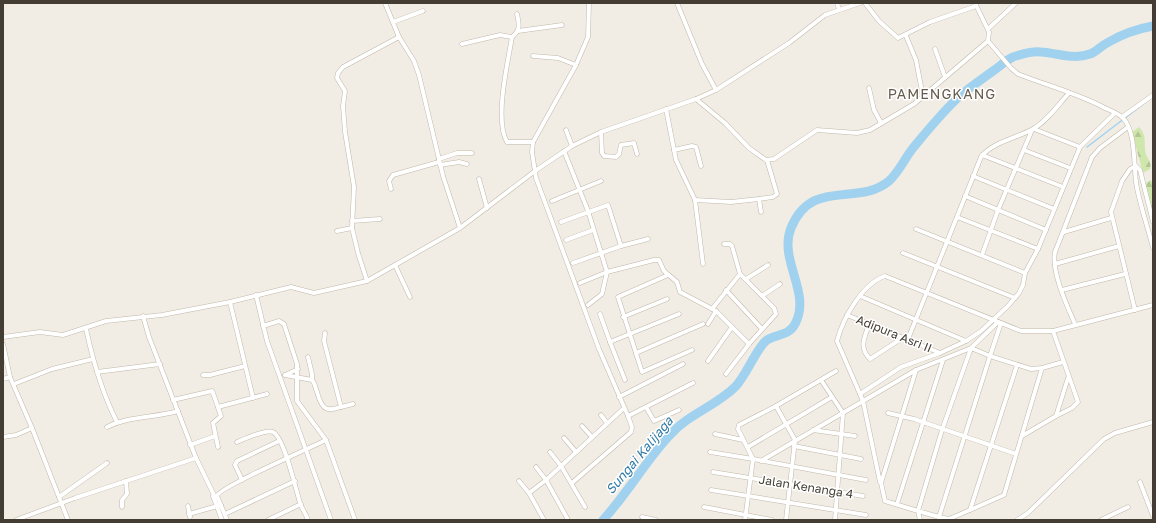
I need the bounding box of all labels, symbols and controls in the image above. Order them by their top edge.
district label: PAMENGKANG [888,85,996,102]
street label: Adipura Asri II [854,312,934,356]
water label: Sungai Kalijaga [602,412,676,497]
street label: Jalan Kenanga 4 [758,472,854,501]

